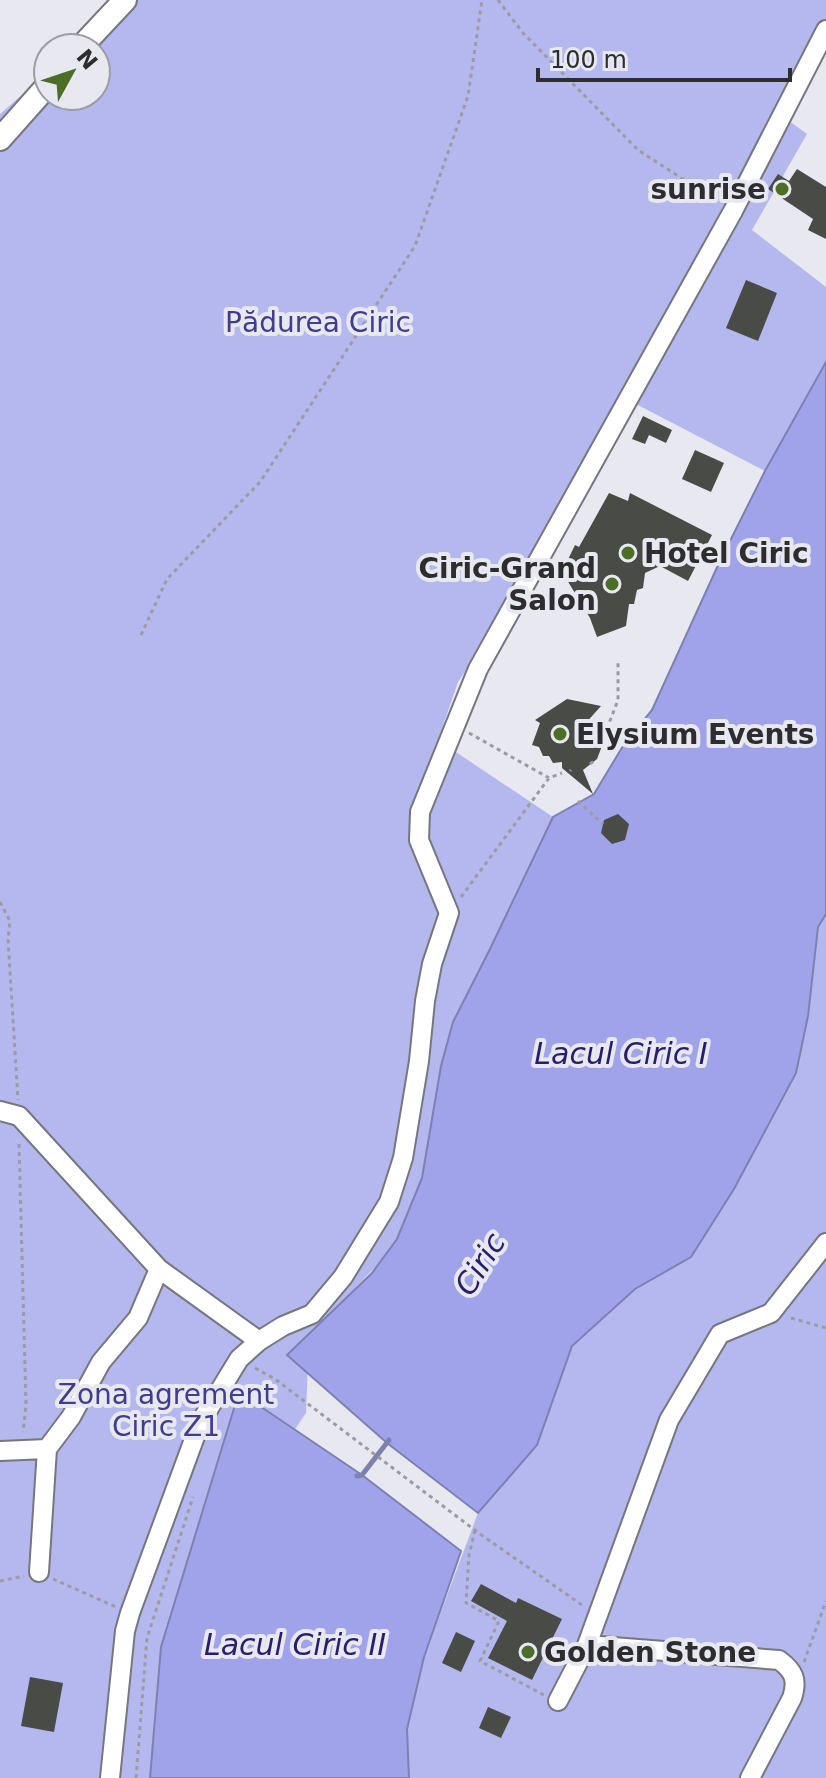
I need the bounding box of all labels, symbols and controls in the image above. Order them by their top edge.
north arrow [32,32,112,112]
scale bar [538,32,790,82]
text: N [71,44,102,75]
text: 100 m [550,46,627,74]
place label: sunrise [650,173,766,206]
marker: sunrise [773,180,791,198]
park label: Pădurea Ciric [225,306,411,339]
place label: Hotel Ciric [644,537,809,570]
marker: Hotel Ciric [619,544,637,562]
place label: Ciric-Grand Salon [419,552,596,617]
marker: Ciric-Grand Salon [603,575,621,593]
place label: Elysium Events [576,718,814,751]
marker: Elysium Events [551,725,569,743]
water label: Lacul Ciric I [534,1036,708,1071]
water label: Ciric [448,1226,513,1301]
park label: Zona agrement Ciric Z1 [58,1378,274,1443]
water label: Lacul Ciric II [204,1627,386,1662]
place label: Golden Stone [544,1636,756,1669]
marker: Golden Stone [519,1643,537,1661]

